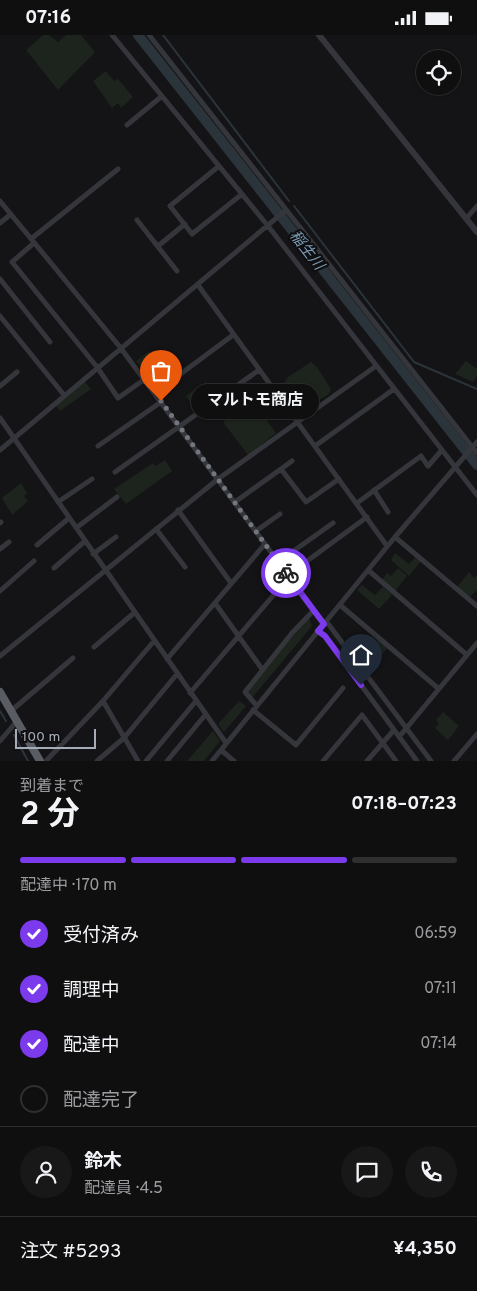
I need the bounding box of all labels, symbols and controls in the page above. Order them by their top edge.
text: 07:16 [25,6,71,30]
map controls [416,50,461,95]
button: locate [416,50,461,95]
water label: 稲生川 [284,227,328,276]
pin [140,350,182,401]
icon: bag [147,357,175,385]
callout: マルトモ商店 [191,383,318,419]
text: マルトモ商店 [207,391,303,411]
courier [261,548,311,598]
icon: bike [272,559,300,587]
pin [340,634,382,685]
icon: home [347,641,375,669]
scale bar [15,726,96,749]
text: 100 m [22,729,60,746]
text: 到着まで [20,777,84,797]
text: 07:18–07:23 [351,792,457,816]
text: 2 分 [20,796,80,836]
text: 配達中 · 170 m [20,876,117,896]
icon: check [20,920,48,948]
text: 受付済み [63,924,139,948]
text: 06:59 [414,924,457,944]
icon: check [20,975,48,1003]
text: 調理中 [63,979,120,1003]
text: 07:11 [424,979,457,999]
icon: check [20,1030,48,1058]
text: 配達中 [63,1034,120,1058]
text: 07:14 [420,1034,457,1054]
text: 配達完了 [63,1089,139,1113]
button: person [20,1146,72,1198]
button: chat [341,1146,393,1198]
button: phone [405,1146,457,1198]
text: 鈴木 [84,1150,122,1174]
text: 配達員 · 4.5 [84,1179,163,1199]
text: ¥4,350 [393,1237,457,1261]
text: 注文 #5293 [20,1240,122,1264]

